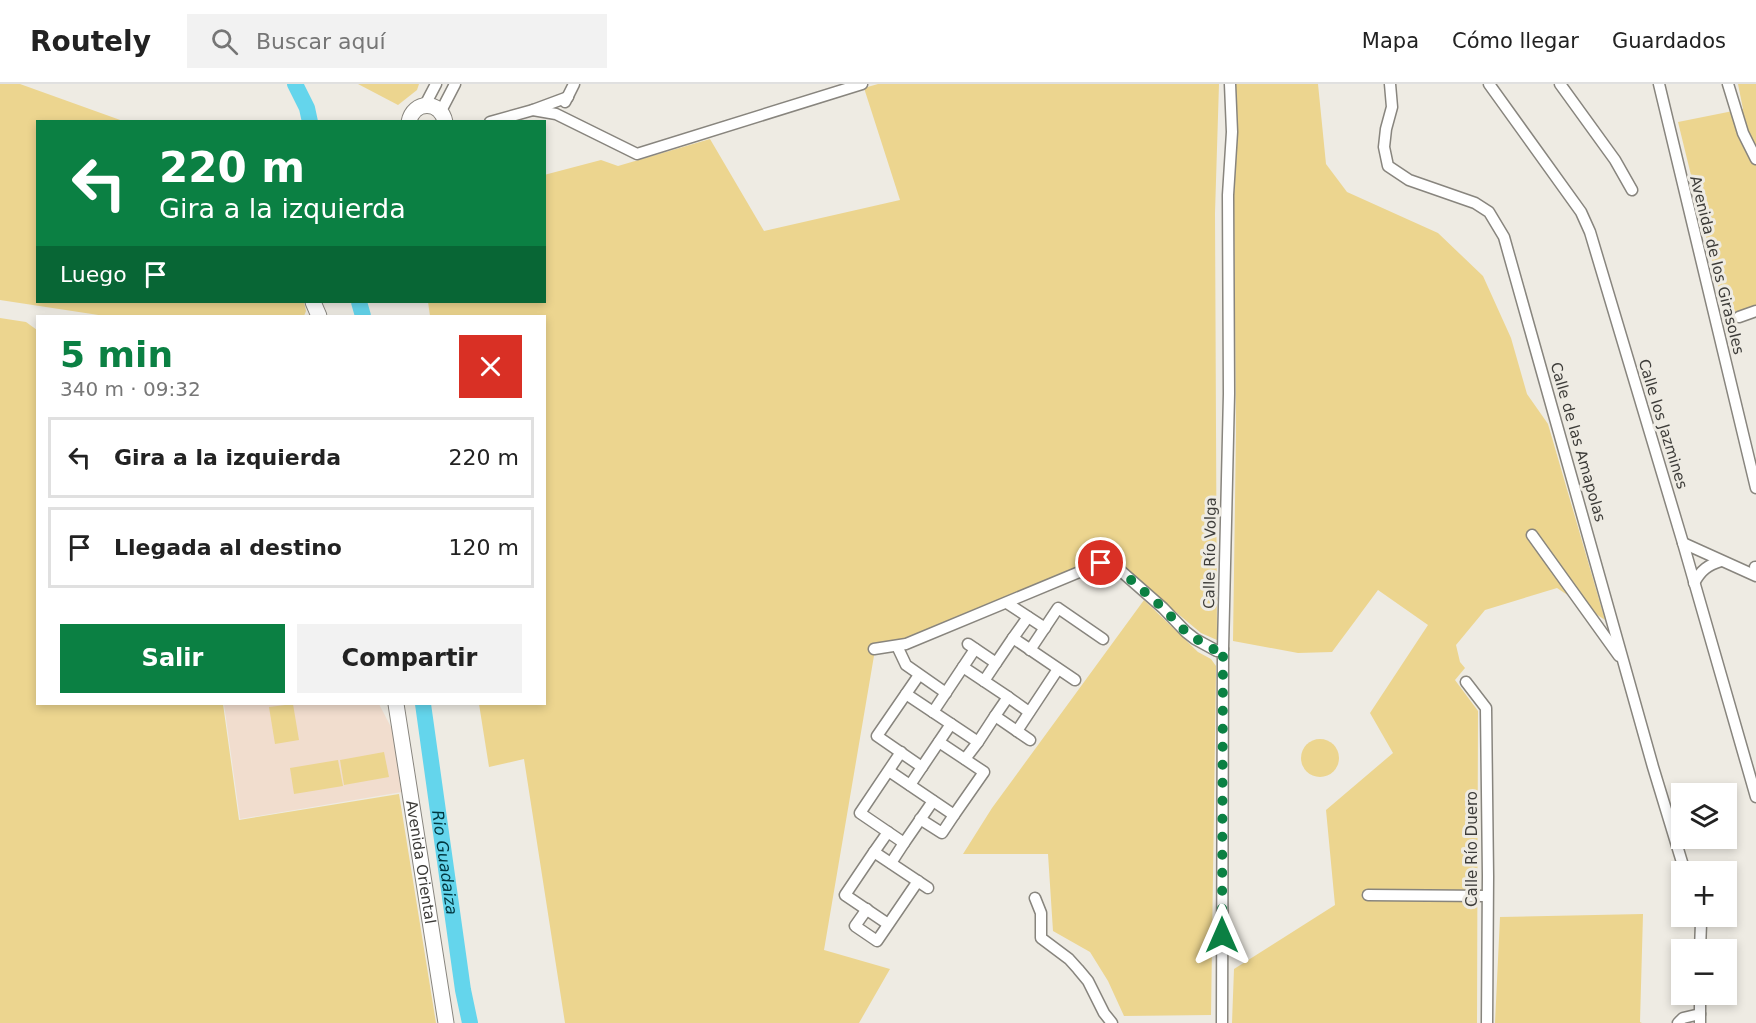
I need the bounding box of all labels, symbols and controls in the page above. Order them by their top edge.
search box [187,14,607,68]
text: Routely [30,25,151,58]
icon: search [208,25,241,58]
text: Buscar aquí [256,29,386,54]
text: Mapa [1362,29,1419,53]
text: Cómo llegar [1452,29,1579,53]
text: Guardados [1612,29,1726,53]
text: 220 m [159,143,305,192]
icon: left [60,144,138,222]
street label: Avenida de los Girasoles [1686,174,1748,356]
text: Gira a la izquierda [159,193,406,224]
icon: arrive [139,258,172,291]
text: Luego [60,262,127,287]
text: 5 min [60,334,173,375]
button: close [459,335,522,398]
street label: Calle los Jazmines [1635,357,1691,491]
street label: Calle de las Amapolas [1547,360,1609,524]
text: 340 m · 09:32 [60,377,201,401]
icon: left [63,441,96,474]
text: Gira a la izquierda [114,445,341,470]
text: 220 m [449,445,519,470]
street label: Calle Río Volga [1200,497,1220,609]
icon: arrive [63,531,96,564]
text: Llegada al destino [114,535,342,560]
text: 120 m [449,535,519,560]
pin [1075,537,1126,588]
icon: arrive [1084,546,1117,579]
button: Salir [60,624,285,693]
button: Compartir [297,624,522,693]
map controls [1671,783,1737,1005]
button: layers [1671,783,1737,849]
street label: Calle Río Duero [1463,791,1481,907]
street label: Avenida Oriental [402,799,439,925]
water label: Rio Guadaiza [428,809,461,916]
button: + [1671,861,1737,927]
position arrow [1190,903,1254,967]
button: − [1671,939,1737,1005]

